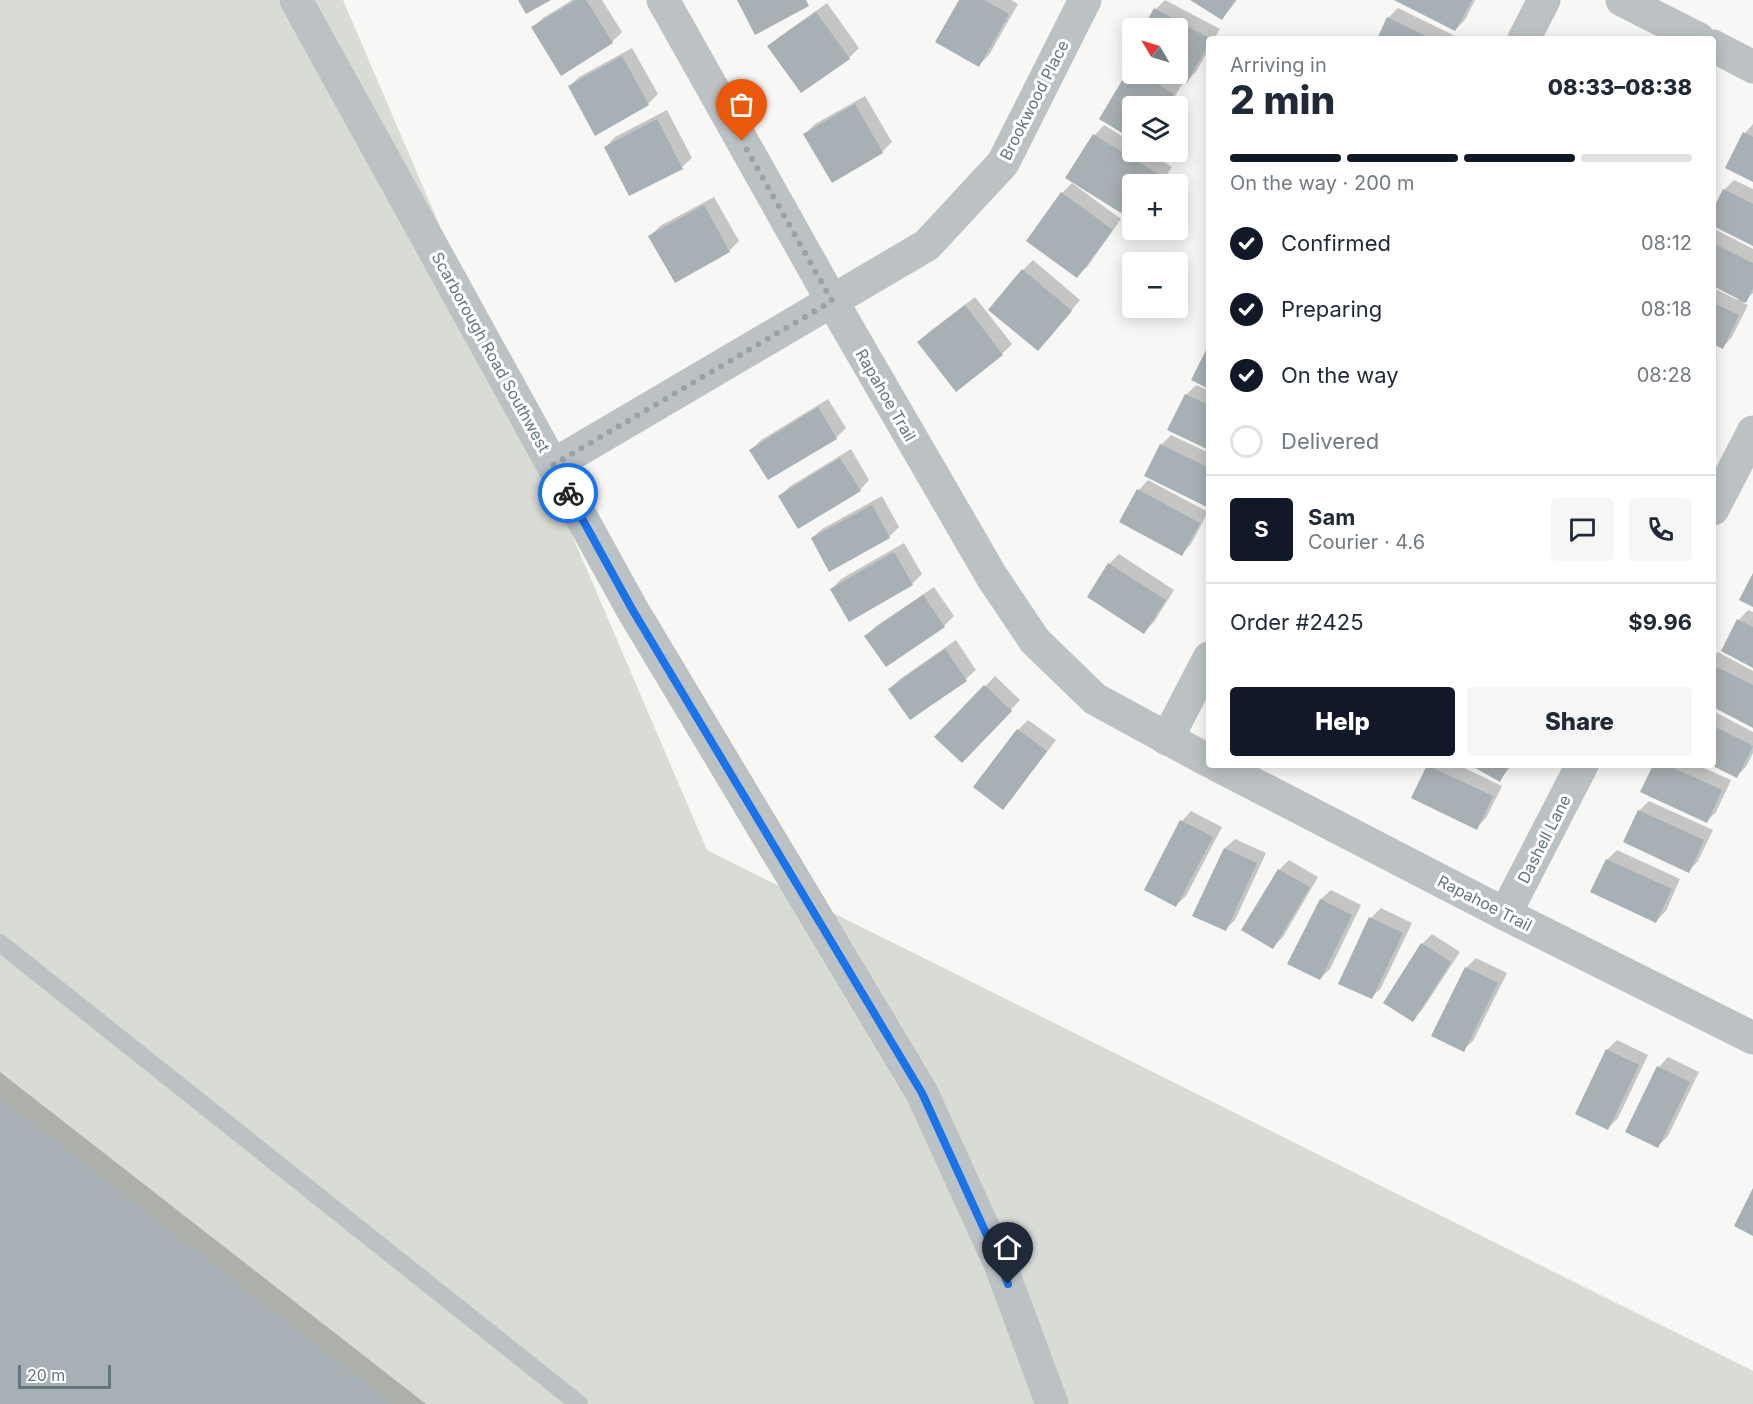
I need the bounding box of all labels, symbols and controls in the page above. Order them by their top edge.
north arrow [1122,18,1188,84]
map controls [1122,18,1188,318]
street label: Brookwood Place [995,37,1073,163]
text: Arriving in [1230,53,1327,77]
text: 08:33–08:38 [1548,74,1692,100]
text: 2 min [1230,76,1335,123]
pin [716,79,767,141]
icon: bag [725,88,758,121]
button: layers [1122,96,1188,162]
text: On the way · 200 m [1230,171,1415,195]
button: + [1122,174,1188,240]
icon: check [1230,227,1263,260]
text: Confirmed [1281,230,1391,256]
text: 08:12 [1641,231,1692,255]
street label: Scarborough Road Southwest [428,248,554,456]
button: − [1122,252,1188,318]
icon: check [1230,293,1263,326]
text: Preparing [1281,296,1382,322]
text: 08:18 [1641,297,1692,321]
street label: Rapahoe Trail [852,345,920,445]
icon: check [1230,359,1263,392]
text: On the way [1281,362,1399,388]
text: 08:28 [1637,363,1692,387]
text: Delivered [1281,428,1379,454]
courier [538,463,598,523]
icon: bike [552,477,585,510]
button: chat [1551,498,1614,561]
button: phone [1629,498,1692,561]
text: Sam [1308,504,1355,530]
text: S [1254,516,1269,542]
text: Courier · 4.6 [1308,530,1425,554]
text: Order #2425 [1230,609,1364,635]
text: $9.96 [1628,609,1692,635]
button: Help [1230,687,1455,756]
button: Share [1467,687,1692,756]
street label: Dashell Lane [1513,791,1575,887]
street label: Rapahoe Trail [1434,871,1536,935]
pin [982,1222,1033,1284]
icon: home [991,1231,1024,1264]
scale bar [18,1362,111,1390]
text: 20 m [27,1365,65,1385]

